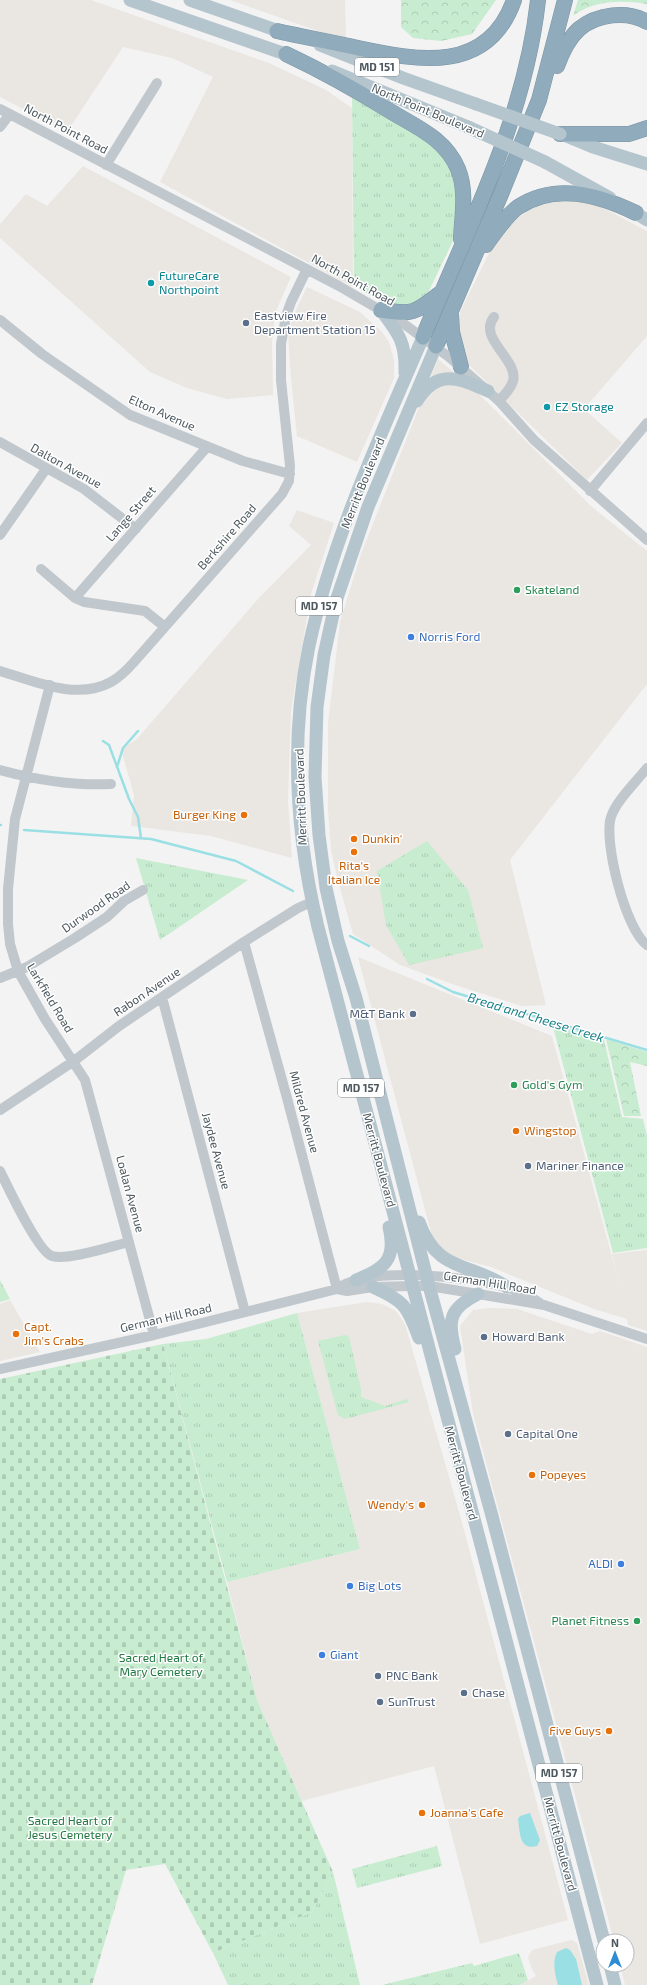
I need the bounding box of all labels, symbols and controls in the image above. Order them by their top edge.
road number: MD 151 [355,58,399,76]
street label: North Point Boulevard [370,80,487,140]
street label: North Point Road [22,100,111,156]
street label: North Point Road [309,250,398,308]
place label: FutureCare Northpoint [159,268,219,296]
marker: FutureCare Northpoint [146,278,156,288]
place label: Eastview Fire Department Station 15 [254,308,376,336]
marker: Eastview Fire Department Station 15 [241,318,251,328]
street label: Elton Avenue [127,391,198,433]
place label: EZ Storage [555,399,614,413]
marker: EZ Storage [542,402,552,412]
street label: Merritt Boulevard [337,435,387,530]
street label: Dalton Avenue [29,440,104,490]
street label: Lange Street [102,482,158,544]
street label: Berkshire Road [194,501,259,572]
place label: Skateland [525,582,579,596]
marker: Skateland [512,585,522,595]
road number: MD 157 [296,597,342,615]
place label: Norris Ford [419,629,480,643]
marker: Norris Ford [406,632,416,642]
street label: Merritt Boulevard [291,748,309,846]
place label: Burger King [173,807,236,821]
marker: Burger King [239,810,249,820]
place label: Dunkin' [362,831,402,845]
marker: Dunkin' [349,834,359,844]
marker: Rita's Italian Ice [349,847,359,857]
place label: Rita's Italian Ice [328,858,380,886]
street label: Durwood Road [59,877,132,935]
street label: Larkfield Road [25,960,77,1035]
street label: Rabon Avenue [111,964,182,1019]
water label: Bread and Cheese Creek [466,989,606,1045]
place label: M&T Bank [349,1006,405,1020]
marker: M&T Bank [408,1009,418,1019]
street label: Mildred Avenue [287,1069,323,1154]
place label: Gold's Gym [522,1077,582,1091]
road number: MD 157 [338,1079,384,1097]
marker: Gold's Gym [509,1080,519,1090]
street label: Jaydee Avenue [200,1111,234,1191]
street label: Merritt Boulevard [361,1111,399,1208]
place label: Wingstop [524,1123,577,1137]
marker: Wingstop [511,1126,521,1136]
street label: Loalan Avenue [114,1154,148,1234]
place label: Mariner Finance [536,1158,624,1172]
marker: Mariner Finance [523,1161,533,1171]
street label: German Hill Road [443,1268,538,1296]
street label: German Hill Road [119,1300,213,1334]
place label: Capt. Jim's Crabs [24,1319,84,1347]
marker: Capt. Jim's Crabs [11,1329,21,1339]
place label: Howard Bank [492,1329,565,1343]
marker: Howard Bank [479,1332,489,1342]
street label: Merritt Boulevard [443,1424,481,1521]
place label: Capital One [516,1426,578,1440]
marker: Capital One [503,1429,513,1439]
place label: Popeyes [540,1467,586,1481]
marker: Popeyes [527,1470,537,1480]
place label: Wendy's [368,1497,414,1511]
marker: Wendy's [417,1500,427,1510]
place label: ALDI [588,1556,613,1570]
marker: ALDI [616,1559,626,1569]
place label: Big Lots [358,1578,401,1592]
marker: Big Lots [345,1581,355,1591]
place label: Planet Fitness [551,1613,629,1627]
marker: Planet Fitness [632,1616,642,1626]
place label: Giant [330,1647,359,1661]
park label: Sacred Heart of Mary Cemetery [119,1650,204,1678]
marker: Giant [317,1650,327,1660]
place label: PNC Bank [386,1668,438,1682]
marker: PNC Bank [373,1671,383,1681]
place label: Chase [472,1685,505,1699]
marker: Chase [459,1688,469,1698]
place label: SunTrust [388,1694,436,1708]
marker: SunTrust [375,1697,385,1707]
place label: Five Guys [549,1723,601,1737]
marker: Five Guys [604,1726,614,1736]
road number: MD 157 [536,1764,582,1782]
street label: Merritt Boulevard [542,1795,580,1892]
place label: Joanna's Cafe [430,1805,504,1819]
marker: Joanna's Cafe [417,1808,427,1818]
park label: Sacred Heart of Jesus Cemetery [28,1813,113,1841]
north arrow [595,1933,635,1973]
text: N [611,1936,619,1949]

